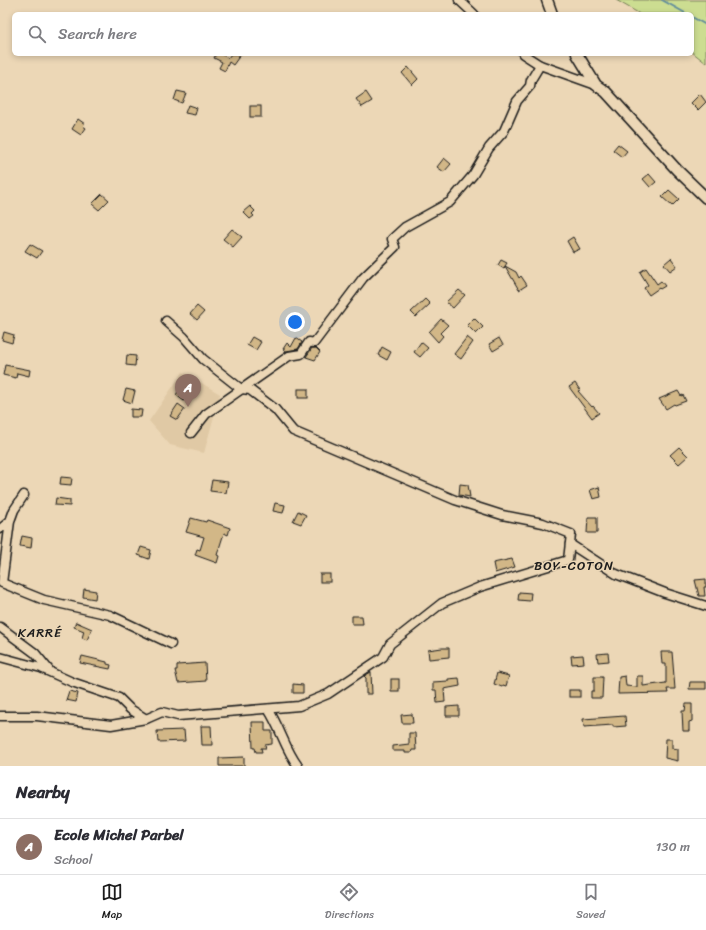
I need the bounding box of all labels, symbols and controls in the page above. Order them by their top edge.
search box [12,12,694,56]
text: Search here [58,21,137,47]
icon: search [26,23,48,45]
your location [285,312,305,332]
pin: A [175,374,201,407]
district label: BOY-COTON [534,554,614,577]
district label: KARRÉ [18,621,62,644]
text: Nearby [16,777,70,807]
text: Ecole Michel Parbel [54,822,183,848]
text: A [25,835,33,858]
text: 130 m [656,835,690,858]
text: School [54,848,92,871]
tab: Map [101,881,123,924]
tab: Directions [325,881,374,924]
tab: Saved [576,881,605,924]

